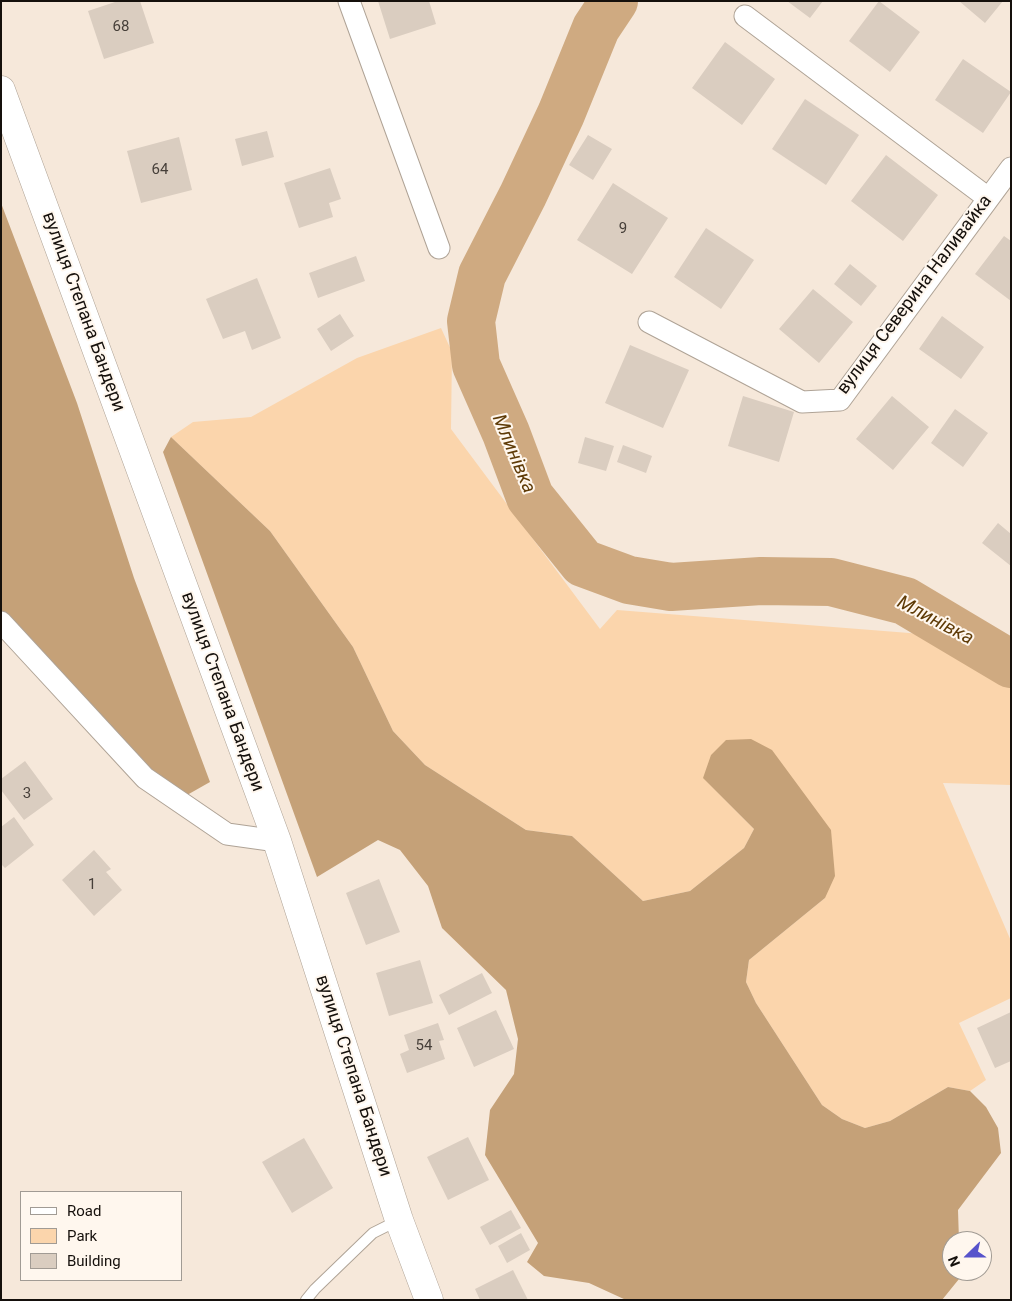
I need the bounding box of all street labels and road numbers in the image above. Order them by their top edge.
street label: вулиця Северина Наливайка [833,191,997,399]
street label: вулиця Степана Бандери [37,209,129,415]
street label: вулиця Степана Бандери [176,589,268,795]
street label: вулиця Степана Бандери [310,972,396,1180]

